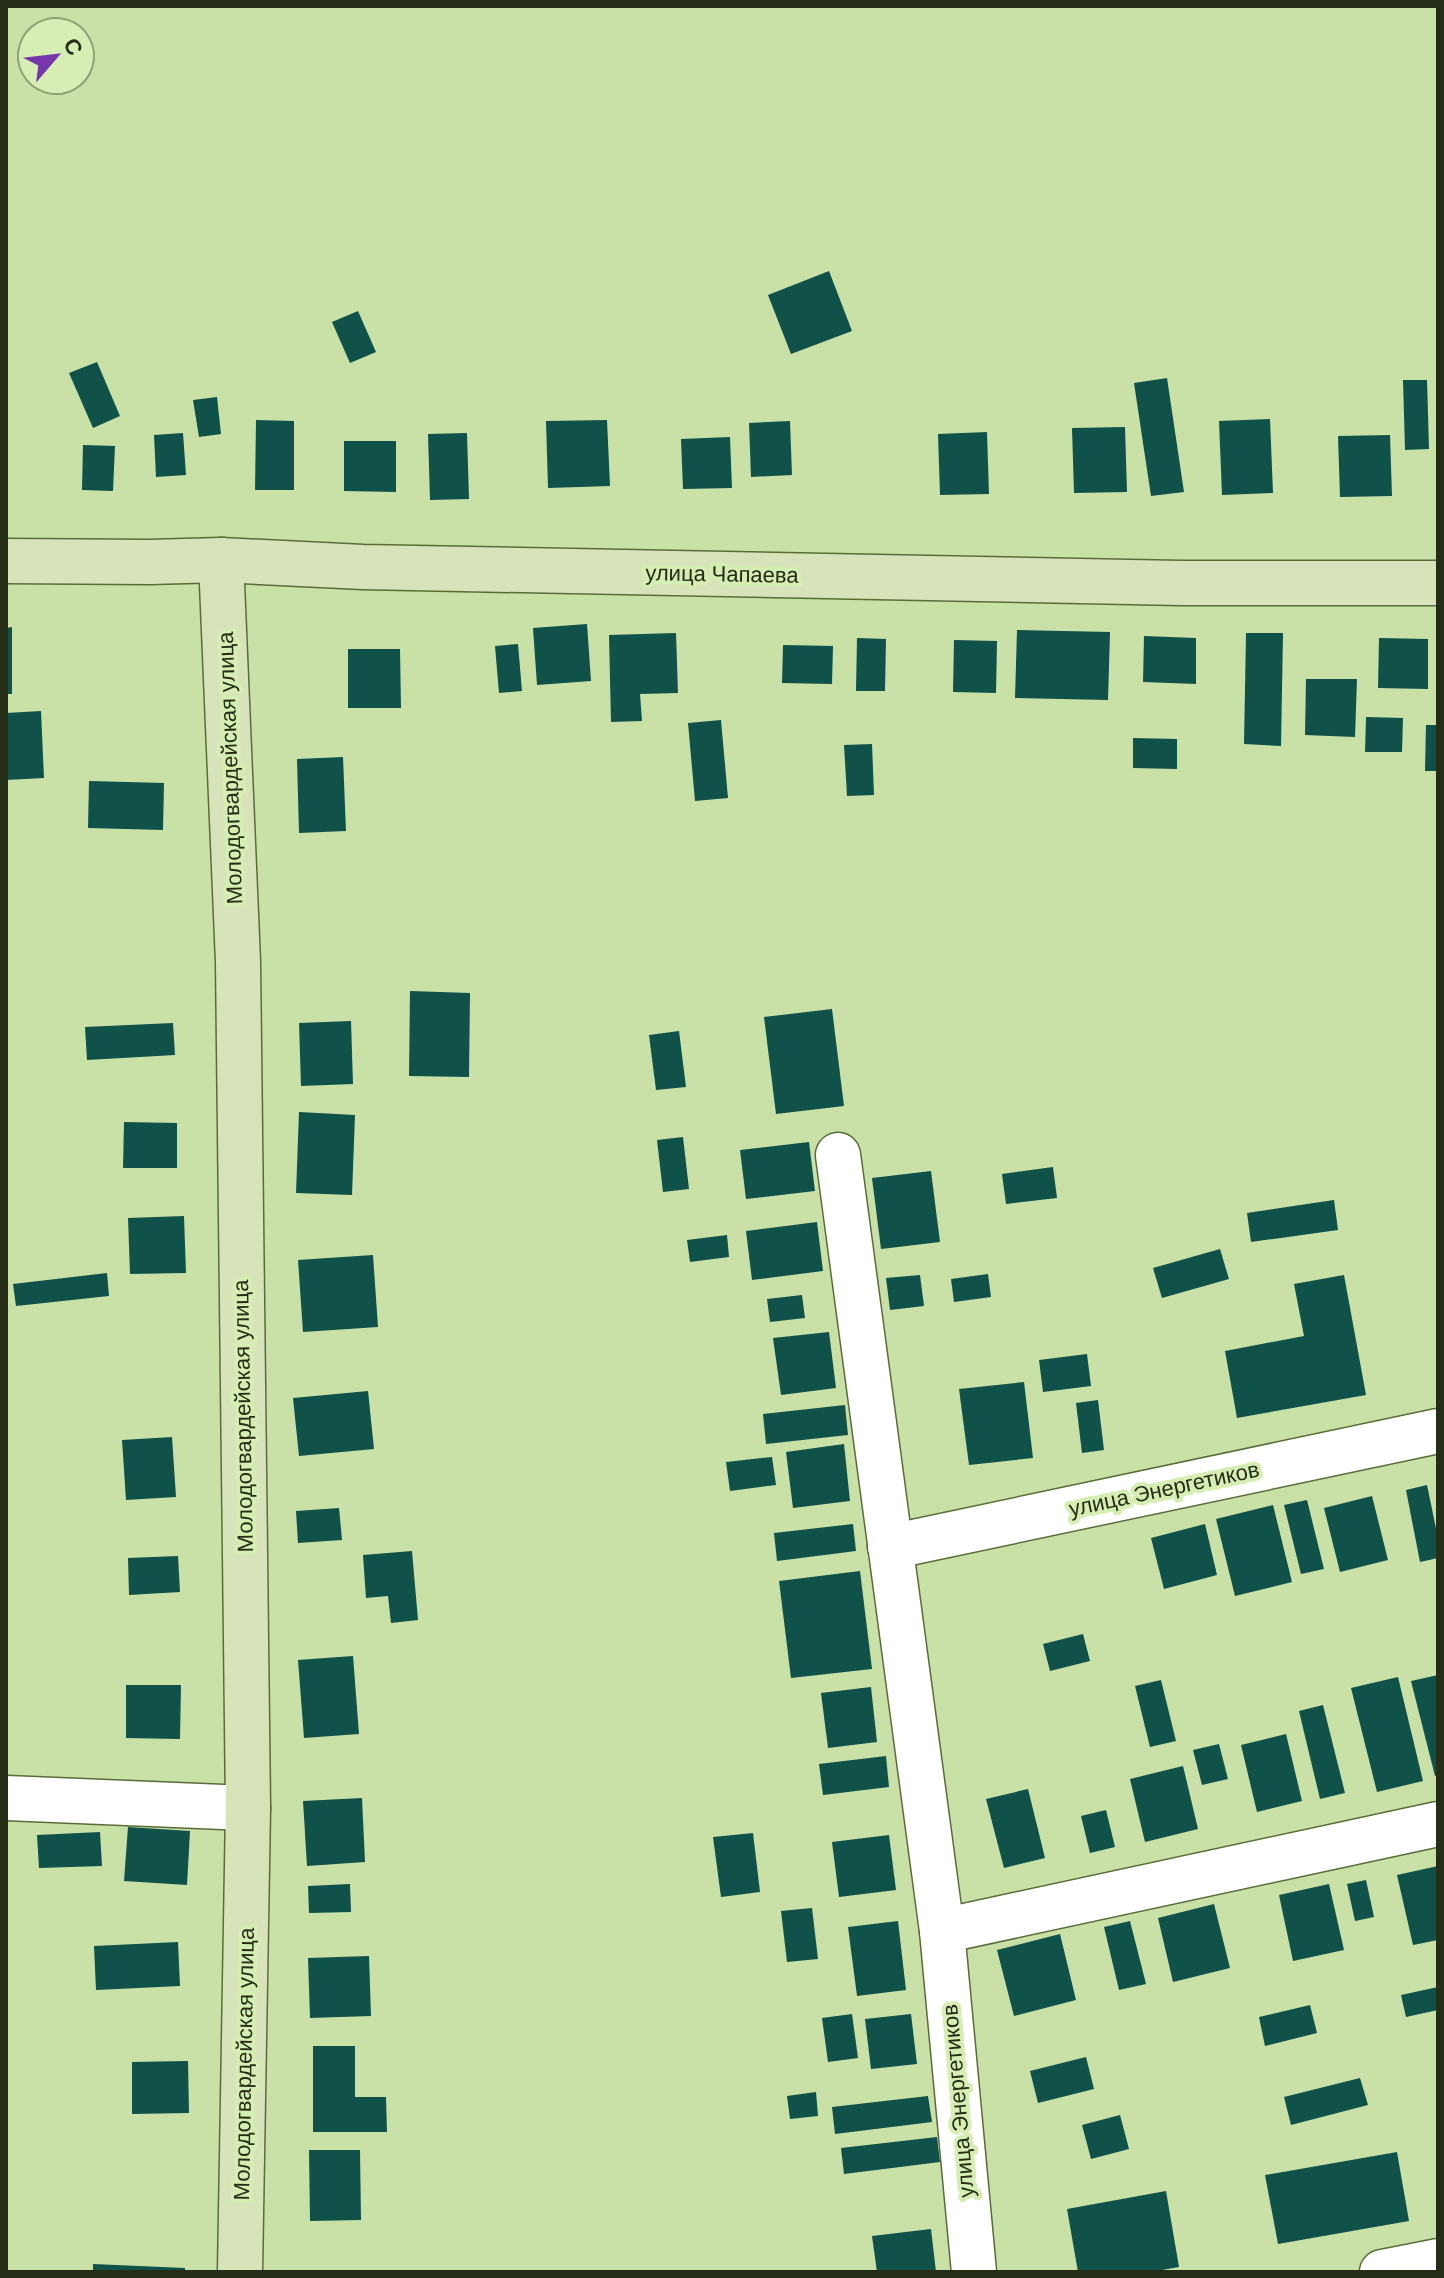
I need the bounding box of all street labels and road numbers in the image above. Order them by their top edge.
street label: улица Чапаева [645,558,800,590]
street label: Молодогвардейская улица [211,631,249,905]
street label: Молодогвардейская улица [226,1279,260,1553]
street label: улица Энергетиков [1066,1455,1262,1523]
street label: Молодогвардейская улица [227,1927,261,2201]
street label: улица Энергетиков [935,2003,981,2199]

